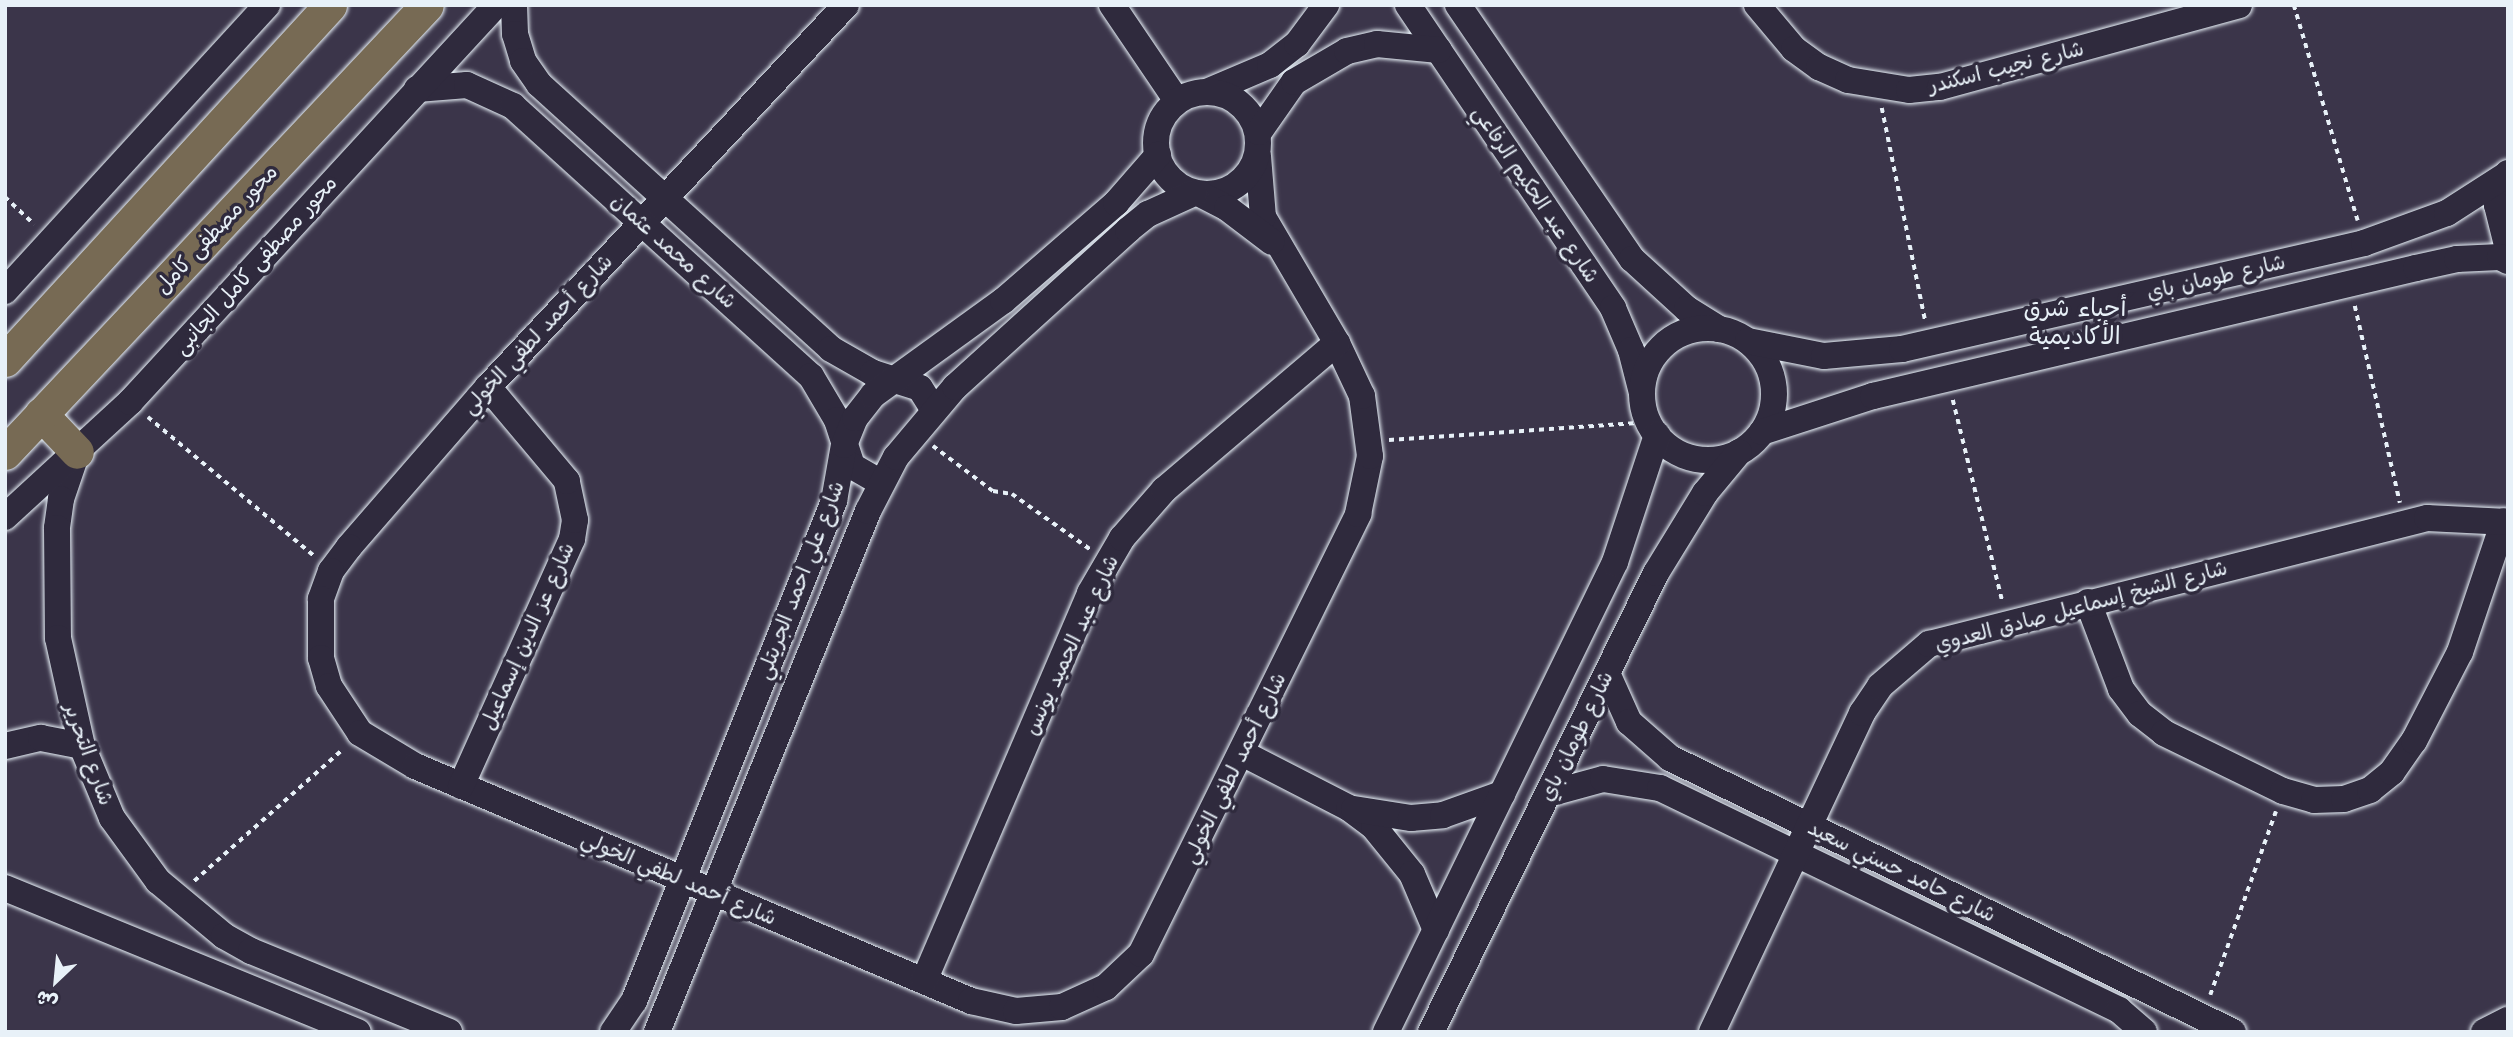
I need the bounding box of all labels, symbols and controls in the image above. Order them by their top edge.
street label: شارع نجيب اسكندر [1926,35,2086,99]
street label: شارع عبد الحكيم الرفاعي [1467,101,1605,287]
street label: محور مصطفى كامل [150,159,282,299]
street label: محور مصطفى كامل الجانبى [168,170,342,360]
street label: شارع محمد عثمان [606,188,742,314]
street label: شارع أحمد لطفي الخولي [456,249,618,419]
street label: شارع طومان باي [2144,249,2288,305]
district label: أحياء شرق الأكاديمية [2024,295,2126,351]
street label: شارع علي احمد الجريتلي [750,477,850,683]
street label: شارع عز الدين إسماعيل [474,538,580,734]
street label: شارع عبد الحميد يونس [1018,551,1124,739]
street label: شارع الشيخ إسماعيل صادق العدوي [1932,555,2230,657]
street label: شارع طومان باي [1534,667,1618,805]
street label: شارع أحمد لطفي الخولي [1177,668,1291,868]
street label: شارع التحرير [59,699,119,809]
street label: شارع حامد حسني سعيد [1804,815,2000,927]
street label: شارع أحمد لطفي الخولي [578,825,780,931]
north arrow [21,946,91,1016]
text: ش [33,985,61,1014]

